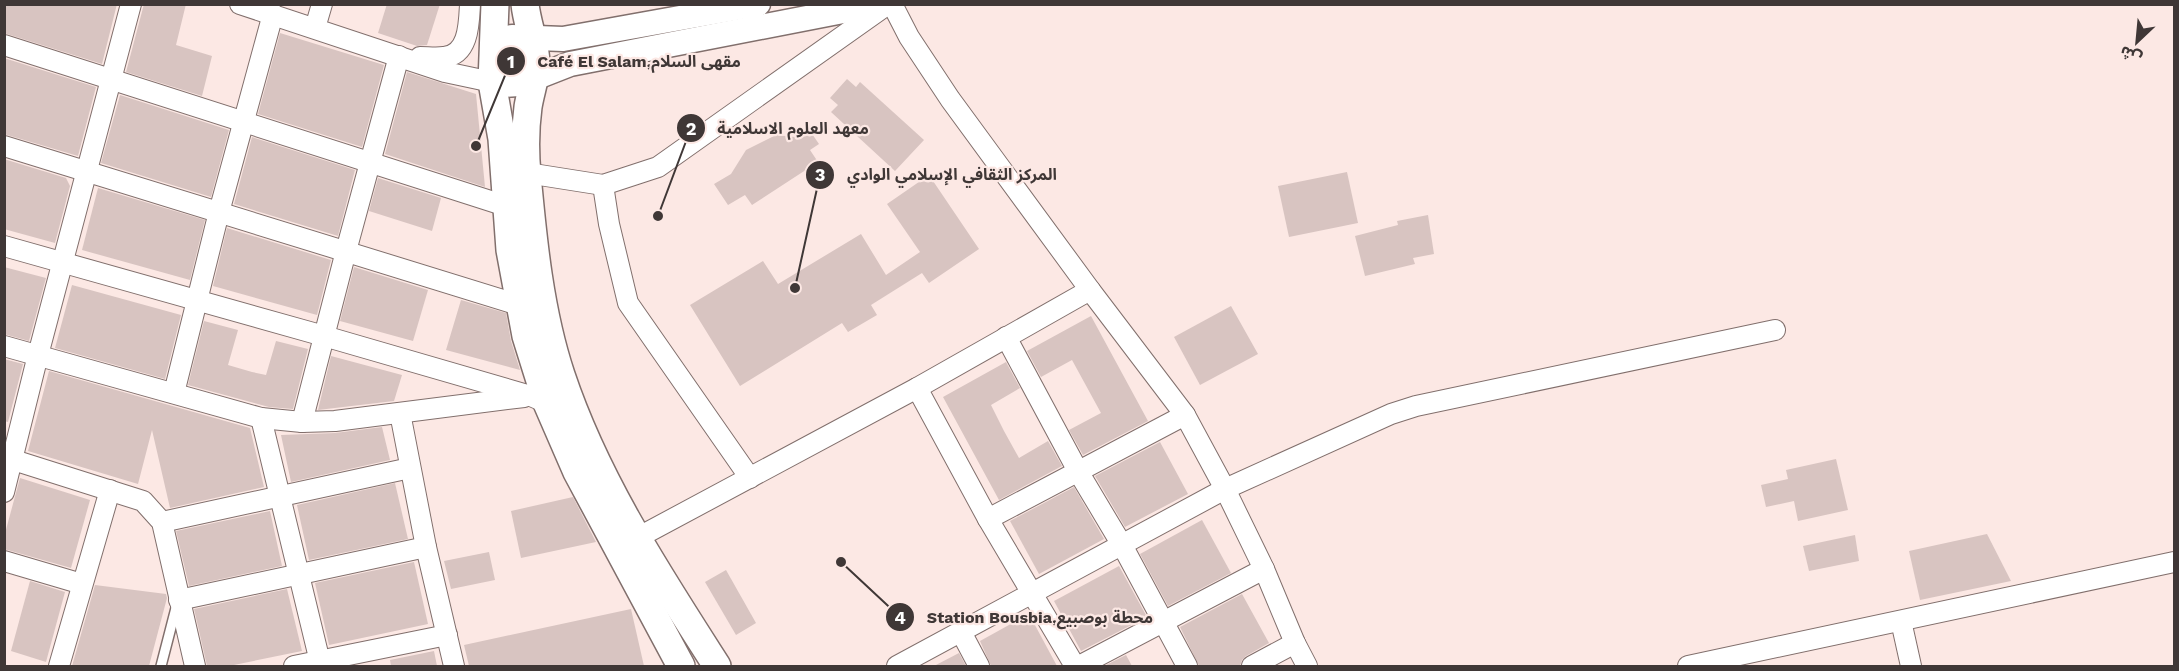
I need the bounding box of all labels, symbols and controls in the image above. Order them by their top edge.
north arrow [2107,12,2167,72]
text: ش [2117,42,2145,68]
callout: Café El Salam,مقهى السلام [496,44,753,78]
text: 1 [507,51,515,72]
text: Café El Salam,مقهى السلام [537,52,741,73]
callout: معهد العلوم الاسلامية [676,111,881,145]
text: 2 [686,118,696,139]
text: معهد العلوم الاسلامية [717,119,869,140]
callout: المركز الثقافي الإسلامي الوادي [805,158,1069,192]
text: 3 [815,164,825,185]
text: المركز الثقافي الإسلامي الوادي [847,165,1057,188]
callout: Station Bousbia,محطة بوصبيع [885,600,1165,634]
text: 4 [894,607,906,628]
text: Station Bousbia,محطة بوصبيع [927,608,1153,630]

